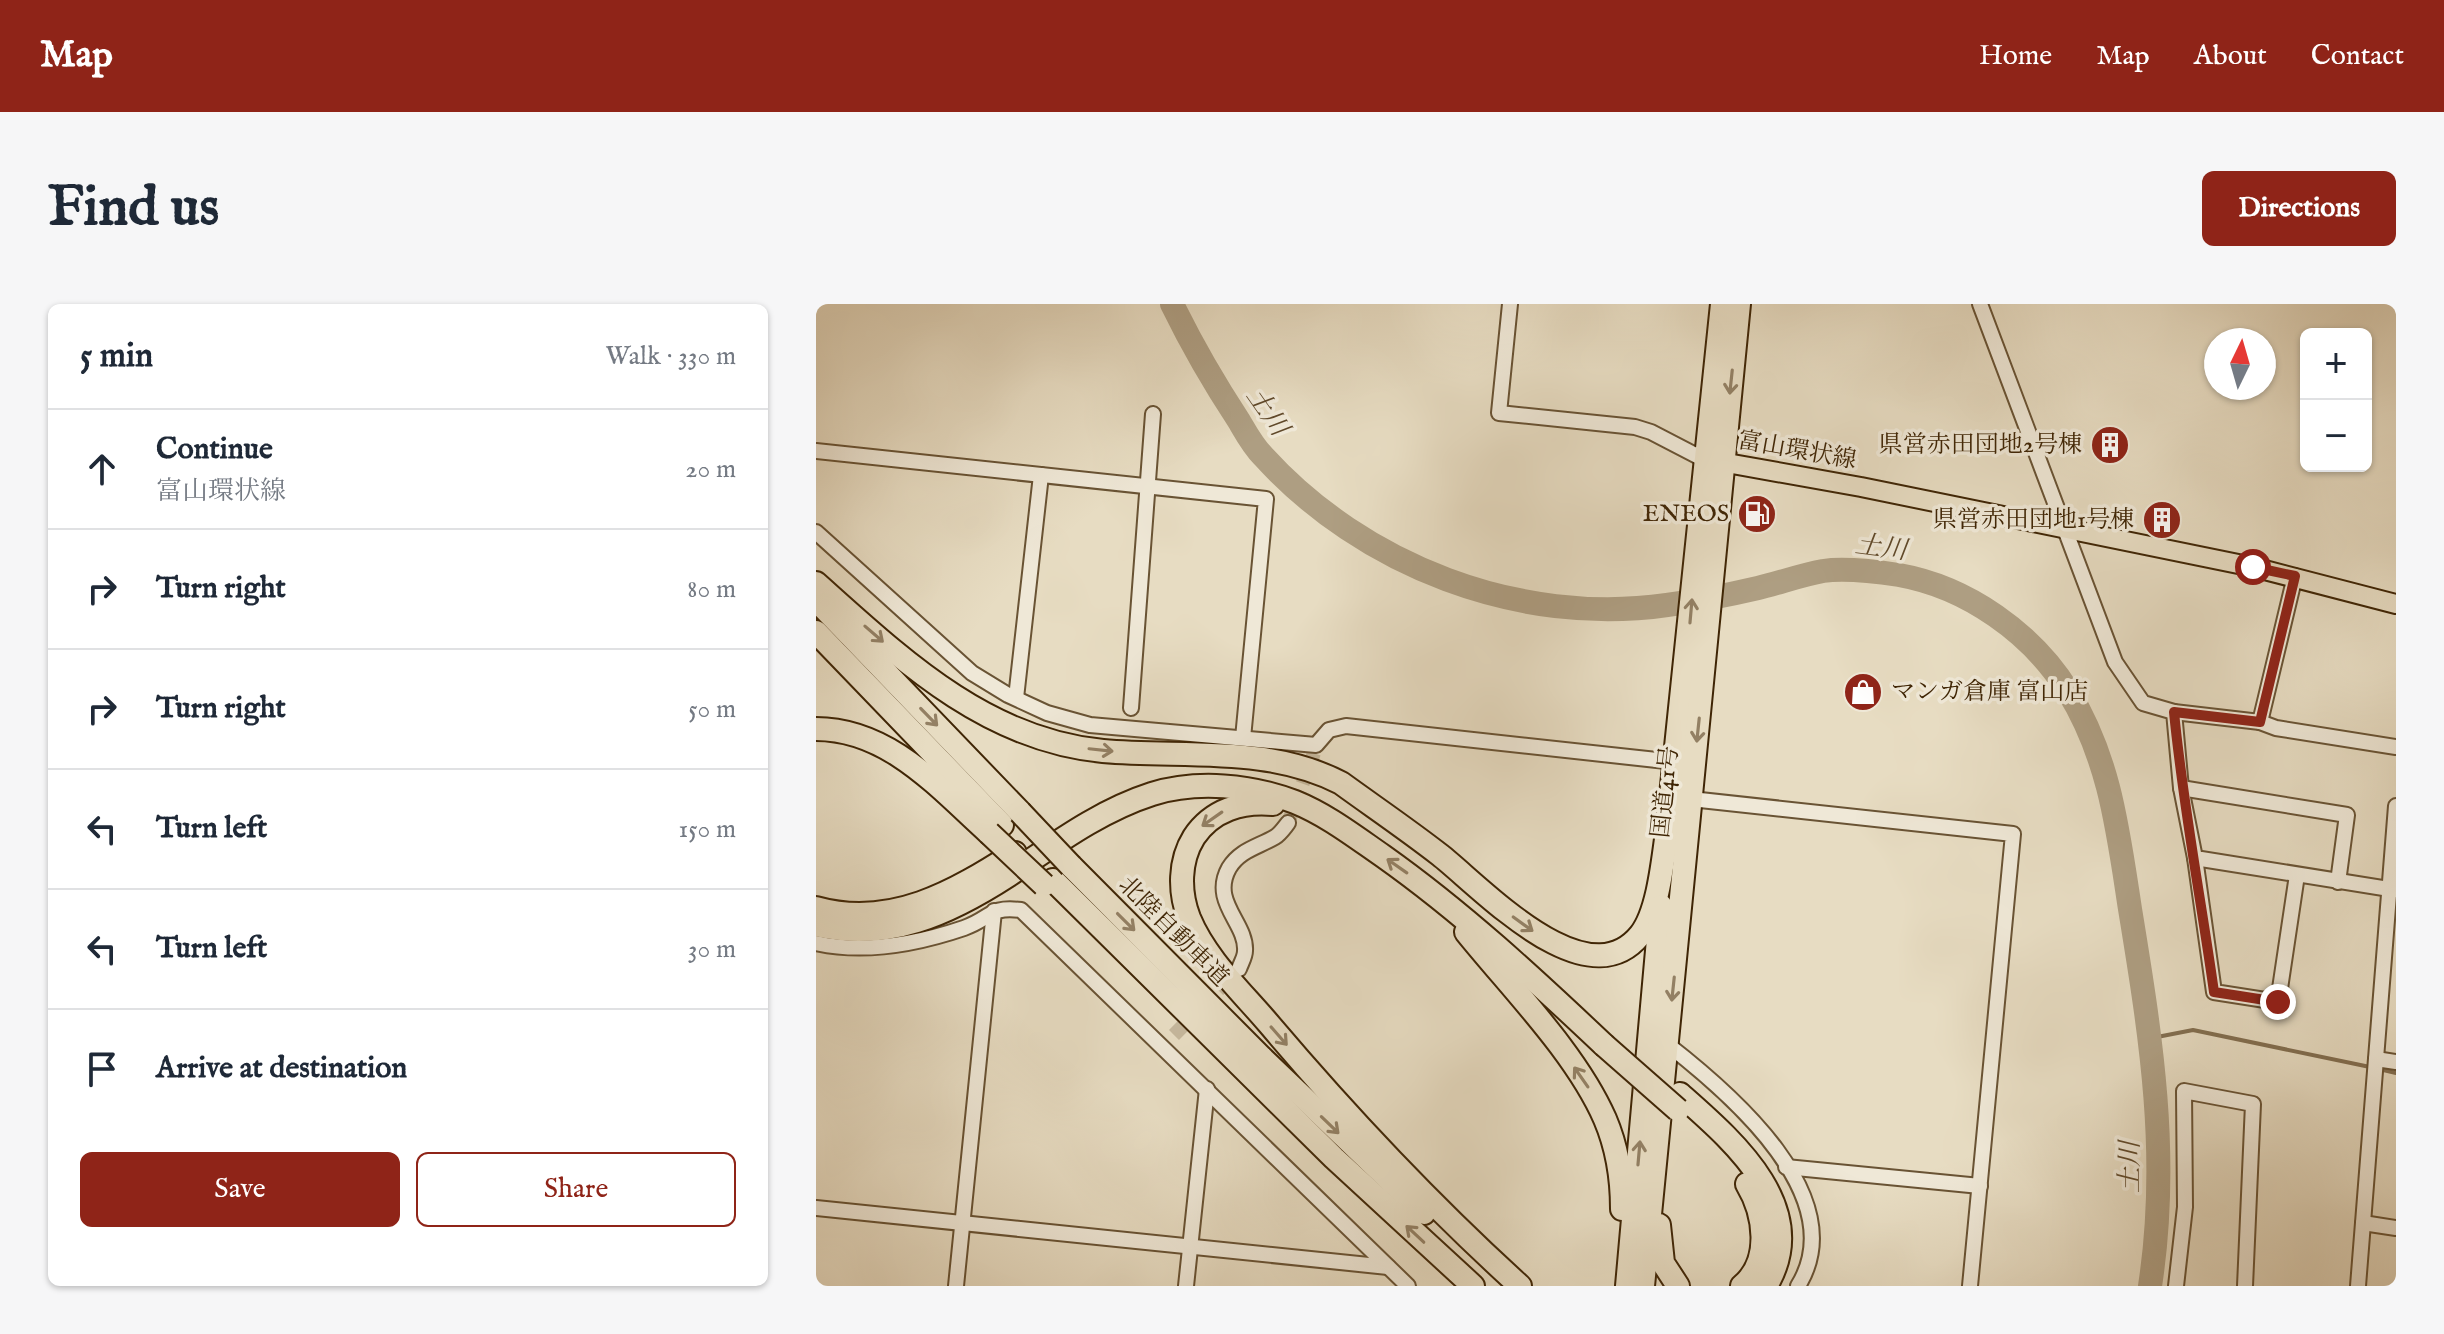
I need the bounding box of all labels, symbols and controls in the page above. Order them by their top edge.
text: Map [40,32,113,80]
text: Home [1979,39,2052,74]
text: Map [2096,39,2150,74]
text: About [2194,39,2267,74]
text: Contact [2311,39,2404,74]
button: Directions [2202,171,2396,246]
text: Find us [48,173,219,244]
north arrow [2204,328,2276,400]
map controls [2300,328,2372,472]
button: + [2300,328,2372,400]
text: 5 min [80,335,153,378]
text: Walk · 330 m [606,340,736,373]
one-way arrow [1724,368,1739,395]
water label: 土川 [1239,381,1297,445]
button: − [2300,400,2372,472]
building icon: 県営赤田団地2号棟 [2089,424,2131,466]
street label: 富山環状線 [1735,425,1859,477]
place label: 県営赤田団地2号棟 [1879,430,2082,461]
text: Continue [156,431,273,469]
icon: ahead [80,447,124,491]
text: 20 m [685,453,736,486]
text: 富山環状線 [156,475,286,508]
fuel station icon: ENEOS [1736,493,1778,535]
place label: ENEOS [1643,499,1729,530]
building icon: 県営赤田団地1号棟 [2141,499,2183,541]
place label: 県営赤田団地1号棟 [1933,505,2134,536]
water label: 土川 [1853,528,1912,568]
route start [2235,549,2271,585]
icon: right [80,567,124,611]
text: Turn right [156,570,286,608]
text: 80 m [687,573,736,606]
one-way arrow [1684,598,1699,624]
one-way arrow [864,625,884,643]
shop icon: マンガ倉庫 富山店 [1842,671,1884,713]
place label: マンガ倉庫 富山店 [1891,677,2088,708]
icon: right [80,687,124,731]
text: Turn right [156,690,286,728]
text: 50 m [688,693,736,726]
one-way arrow [919,707,938,726]
one-way arrow [1691,716,1706,743]
one-way arrow [1088,743,1114,758]
street label: 国道41号 [1646,744,1686,840]
icon: left [80,807,124,851]
text: Turn left [156,810,267,848]
one-way arrow [1202,811,1224,827]
text: 150 m [678,813,736,846]
one-way arrow [1387,858,1409,874]
street label: 北陸自動車道 [1111,870,1235,994]
one-way arrow [1116,912,1135,931]
one-way arrow [1512,916,1534,932]
icon: left [80,927,124,971]
text: Turn left [156,930,267,968]
text: 30 m [688,933,736,966]
one-way arrow [1665,975,1680,1002]
route end [2260,984,2296,1020]
one-way arrow [1270,1026,1288,1046]
icon: arrive [80,1047,124,1091]
text: Arrive at destination [156,1050,407,1088]
one-way arrow [1573,1066,1589,1088]
one-way arrow [1320,1115,1340,1134]
water label: 土川 [2114,1138,2147,1193]
one-way arrow [1631,1140,1646,1166]
button: Save [80,1152,400,1227]
button: Share [416,1152,736,1227]
one-way arrow [1406,1225,1426,1243]

